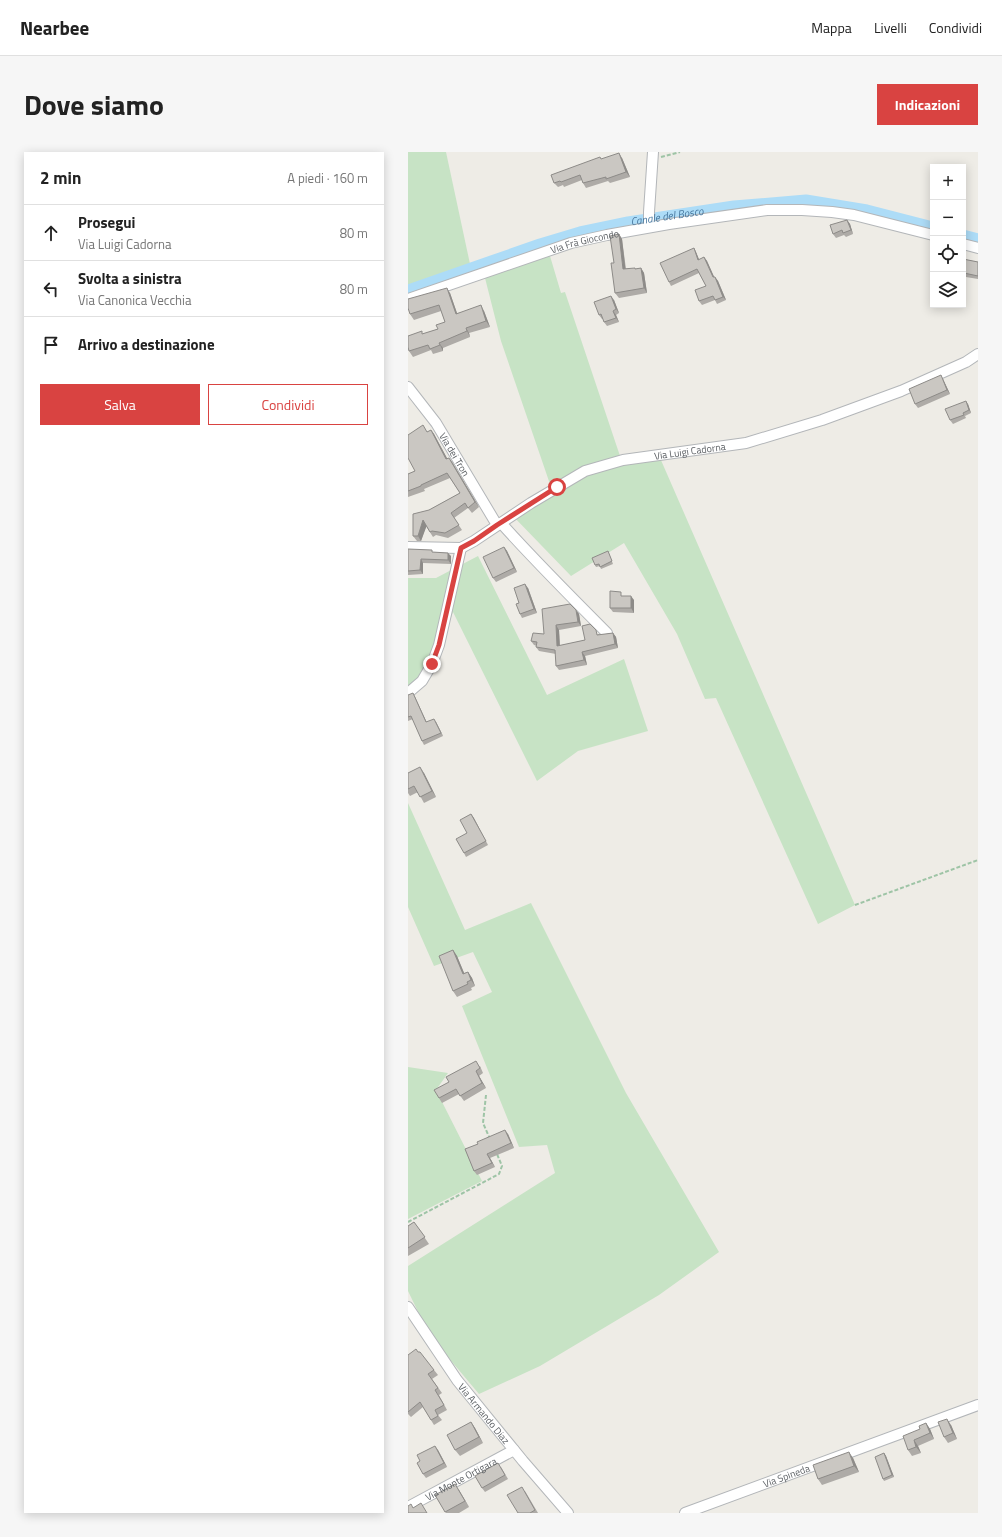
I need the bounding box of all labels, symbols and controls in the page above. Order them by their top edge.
text: Nearbee [20,13,89,42]
text: Mappa [811,17,852,38]
text: Livelli [874,17,907,38]
text: Condividi [929,17,982,38]
text: Dove siamo [24,83,164,126]
button: Indicazioni [877,84,978,125]
map controls [930,164,966,308]
button: + [930,164,966,200]
text: 2 min [40,165,81,191]
text: A piedi · 160 m [287,168,368,188]
button: − [930,200,966,236]
water label: Canale del Bosco [629,203,705,230]
text: Prosegui [78,211,135,234]
icon: ahead [40,222,62,244]
text: 80 m [340,223,368,243]
street label: Via Frà Giocondo [548,226,620,258]
text: Via Luigi Cadorna [78,234,171,254]
button: locate [930,236,966,272]
text: Svolta a sinistra [78,267,182,290]
button: layers [930,272,966,308]
icon: left [40,278,62,300]
text: 80 m [340,279,368,299]
text: Via Canonica Vecchia [78,290,191,310]
text: Arrivo a destinazione [78,333,215,356]
icon: arrive [40,334,62,356]
button: Salva [40,384,200,425]
button: Condividi [208,384,368,425]
street label: Via dei Tron [435,430,473,479]
street label: Via Luigi Cadorna [653,439,726,464]
route start [548,478,566,496]
route end [423,655,441,673]
street label: Via Armando Diaz [454,1380,513,1448]
street label: Via Monte Ortigara [423,1454,500,1504]
street label: Via Spineda [761,1461,812,1492]

